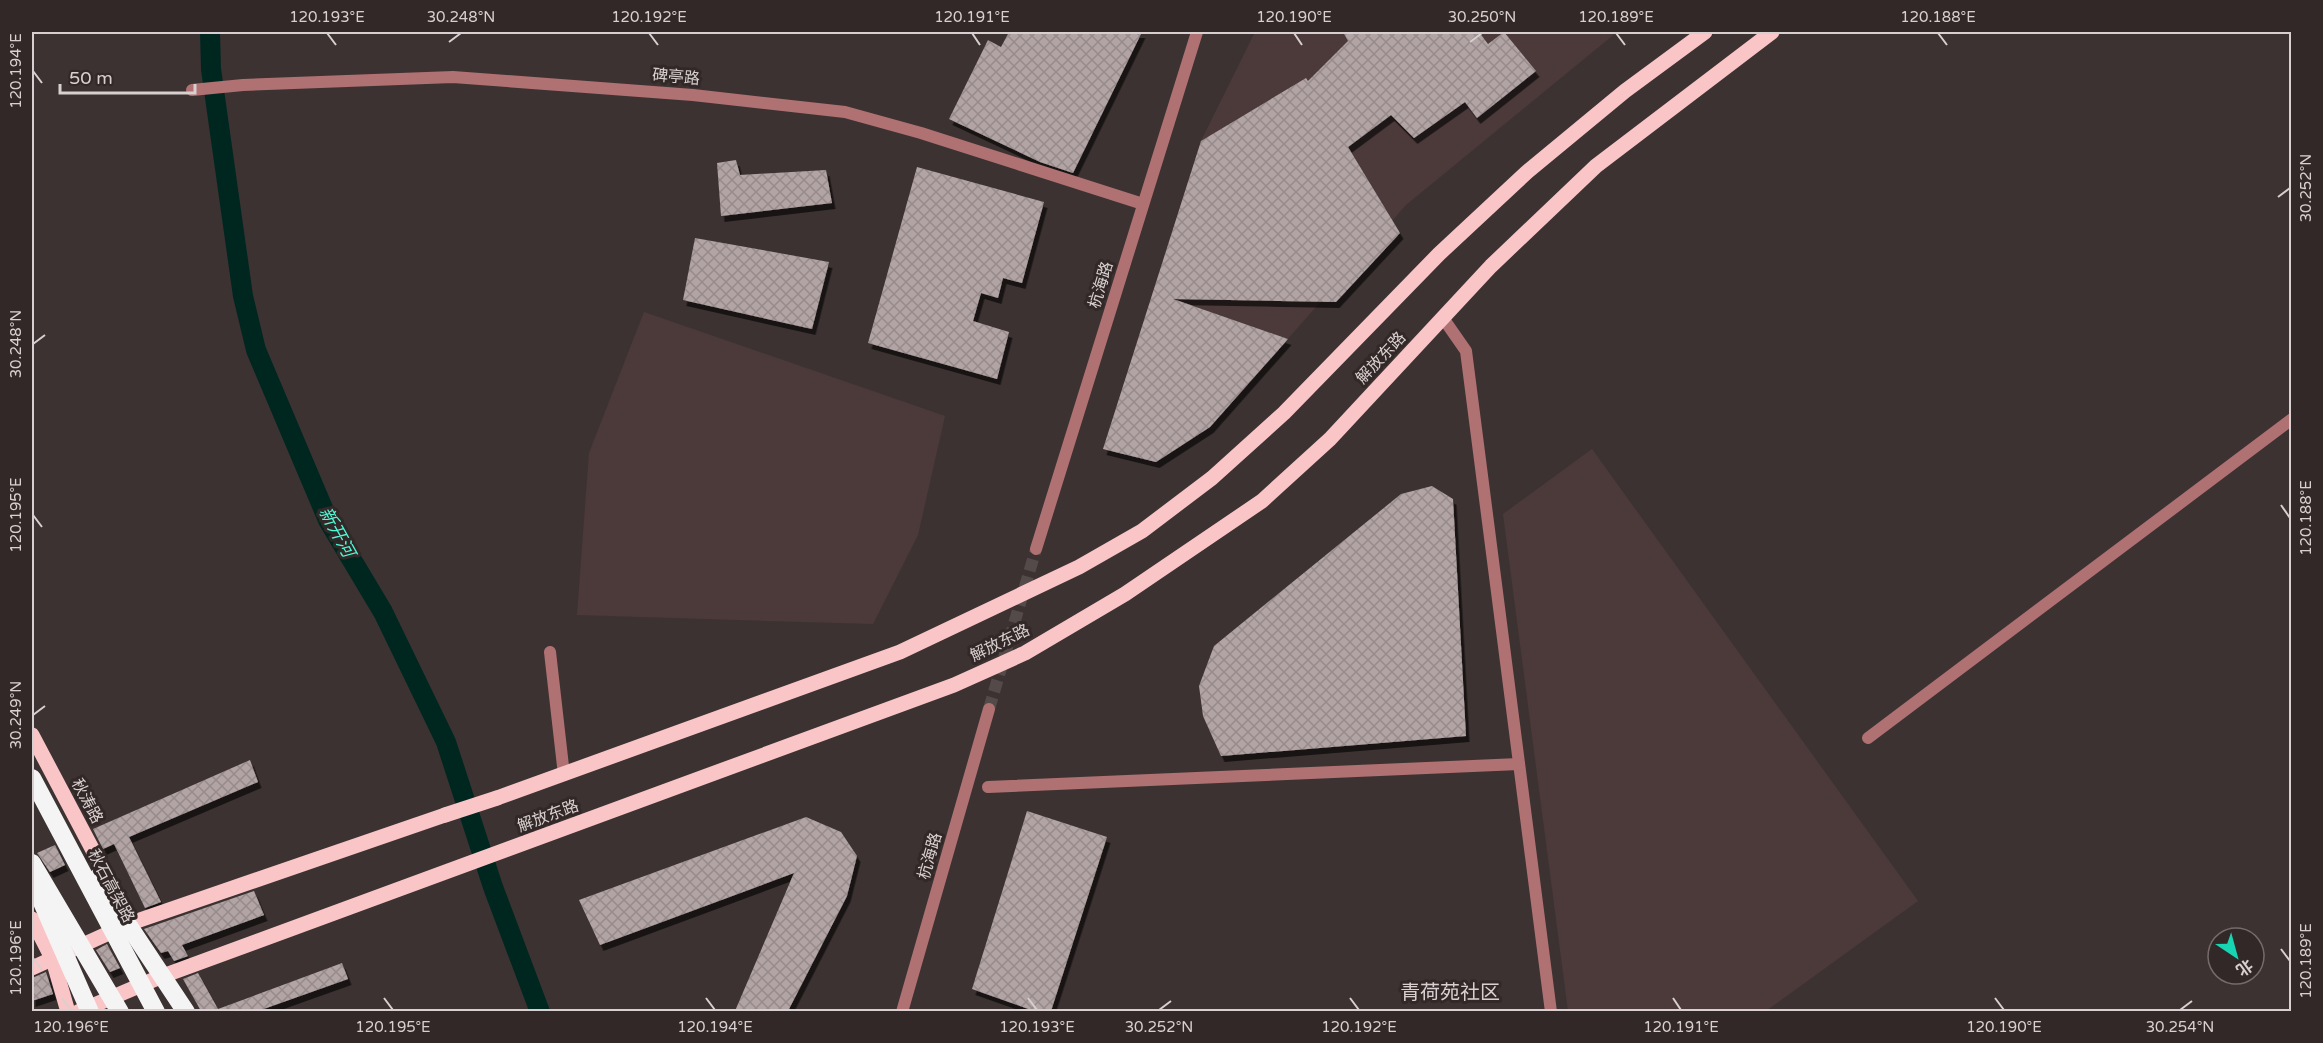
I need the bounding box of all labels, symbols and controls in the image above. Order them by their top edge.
text: 120.193°E [289,8,365,26]
text: 30.248°N [427,8,495,26]
text: 120.192°E [611,8,687,26]
text: 120.191°E [934,8,1010,26]
text: 120.190°E [1256,8,1332,26]
text: 30.250°N [1448,8,1516,26]
text: 120.189°E [1578,8,1654,26]
text: 120.188°E [1900,8,1976,26]
text: 120.194°E [7,33,25,109]
scale bar [60,57,195,95]
street label: 碑亭路 [651,65,701,89]
text: 50 m [69,67,113,89]
text: 30.252°N [2297,154,2315,222]
street label: 杭海路 [1084,259,1118,311]
text: 30.248°N [7,310,25,378]
street label: 解放东路 [1352,328,1410,388]
text: 120.195°E [7,477,25,553]
text: 120.188°E [2297,480,2315,556]
water label: 新开河 [314,503,361,564]
street label: 解放东路 [967,620,1033,666]
text: 30.249°N [7,681,25,749]
street label: 秋涛路 [67,775,107,827]
street label: 解放东路 [515,796,581,836]
street label: 杭海路 [914,830,946,882]
street label: 秋石高架路 [83,846,139,926]
text: 120.196°E [7,920,25,996]
text: 120.189°E [2297,923,2315,999]
north arrow [2206,926,2266,986]
text: 北 [2232,955,2257,980]
district label: 青荷苑社区 [1400,981,1500,1005]
text: 120.196°E [33,1018,109,1036]
text: 120.195°E [355,1018,431,1036]
text: 120.194°E [677,1018,753,1036]
text: 120.193°E [999,1018,1075,1036]
text: 30.252°N [1125,1018,1193,1036]
text: 120.192°E [1321,1018,1397,1036]
text: 120.191°E [1643,1018,1719,1036]
text: 120.190°E [1966,1018,2042,1036]
text: 30.254°N [2146,1018,2214,1036]

